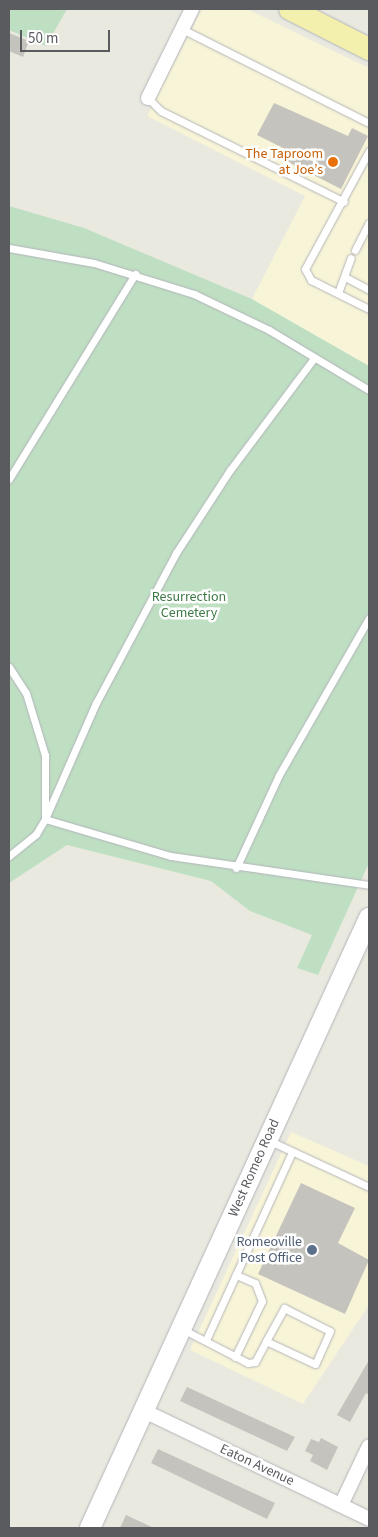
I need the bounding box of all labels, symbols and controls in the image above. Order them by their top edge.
scale bar [22,20,112,52]
text: 50 m [28,28,58,49]
place label: The Taproom at Joe’s [245,146,323,178]
marker: The Taproom at Joe’s [327,156,339,168]
park label: Resurrection Cemetery [152,589,226,622]
street label: West Romeo Road [225,1116,283,1220]
place label: Romeoville Post Office [236,1234,302,1266]
marker: Romeoville Post Office [306,1244,318,1256]
street label: Eaton Avenue [217,1440,297,1490]

